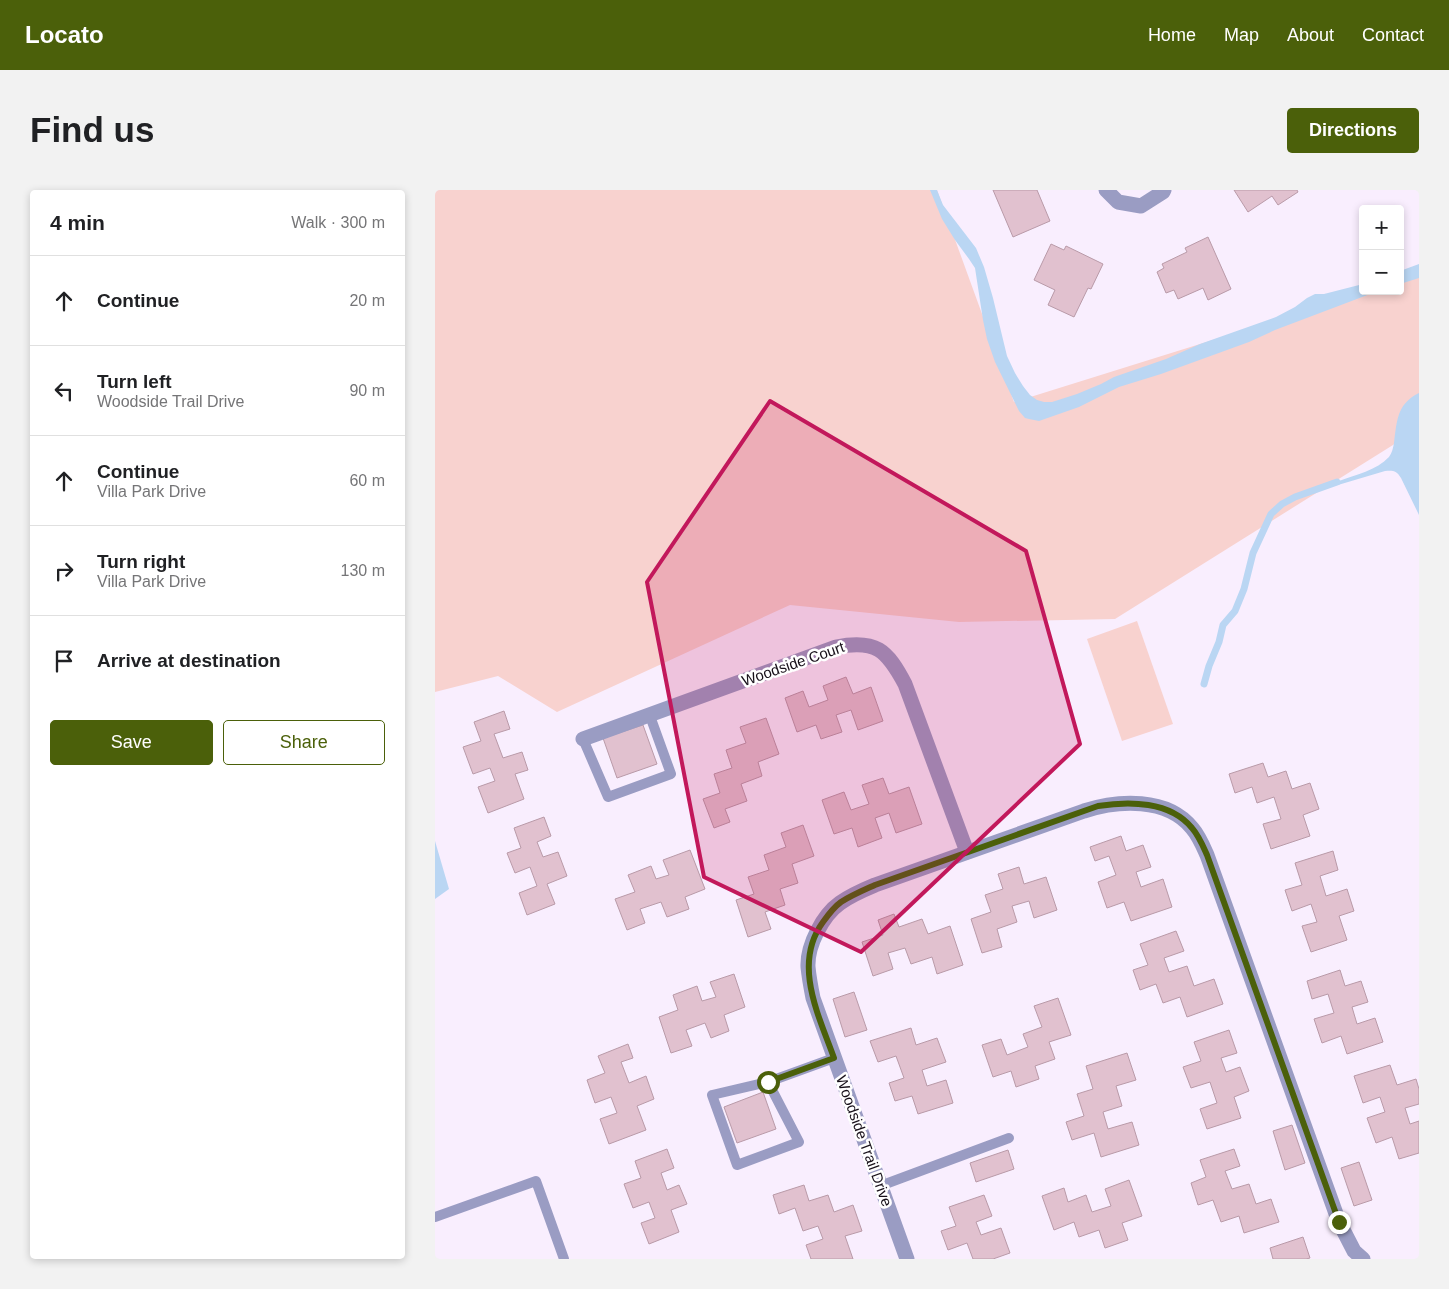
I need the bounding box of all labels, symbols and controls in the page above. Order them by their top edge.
text: Locato [25,21,104,48]
text: Home [1148,25,1196,45]
text: Map [1224,25,1259,45]
text: About [1287,25,1334,45]
text: Contact [1362,25,1424,45]
button: Directions [1287,108,1419,153]
text: Find us [30,110,154,149]
map controls [1359,205,1404,295]
button: + [1359,205,1404,250]
text: 4 min [50,211,105,234]
text: Walk · 300 m [291,214,385,231]
button: − [1359,250,1404,295]
icon: ahead [50,287,78,315]
text: Continue [97,290,179,311]
text: 20 m [349,292,385,309]
text: Turn left [97,371,172,392]
icon: left [50,377,78,405]
text: 90 m [349,382,385,399]
text: Woodside Trail Drive [97,393,244,410]
text: Continue [97,461,179,482]
icon: ahead [50,467,78,495]
text: 60 m [349,472,385,489]
text: Villa Park Drive [97,483,206,500]
text: Turn right [97,551,185,572]
icon: right [50,557,78,585]
text: 130 m [341,562,385,579]
text: Villa Park Drive [97,573,206,590]
street label: Woodside Court [739,638,847,689]
icon: arrive [50,647,78,675]
text: Arrive at destination [97,650,281,671]
button: Save [50,720,213,765]
button: Share [223,720,385,765]
route start [757,1071,780,1094]
street label: Woodside Trail Drive [833,1073,896,1209]
route end [1328,1211,1351,1234]

